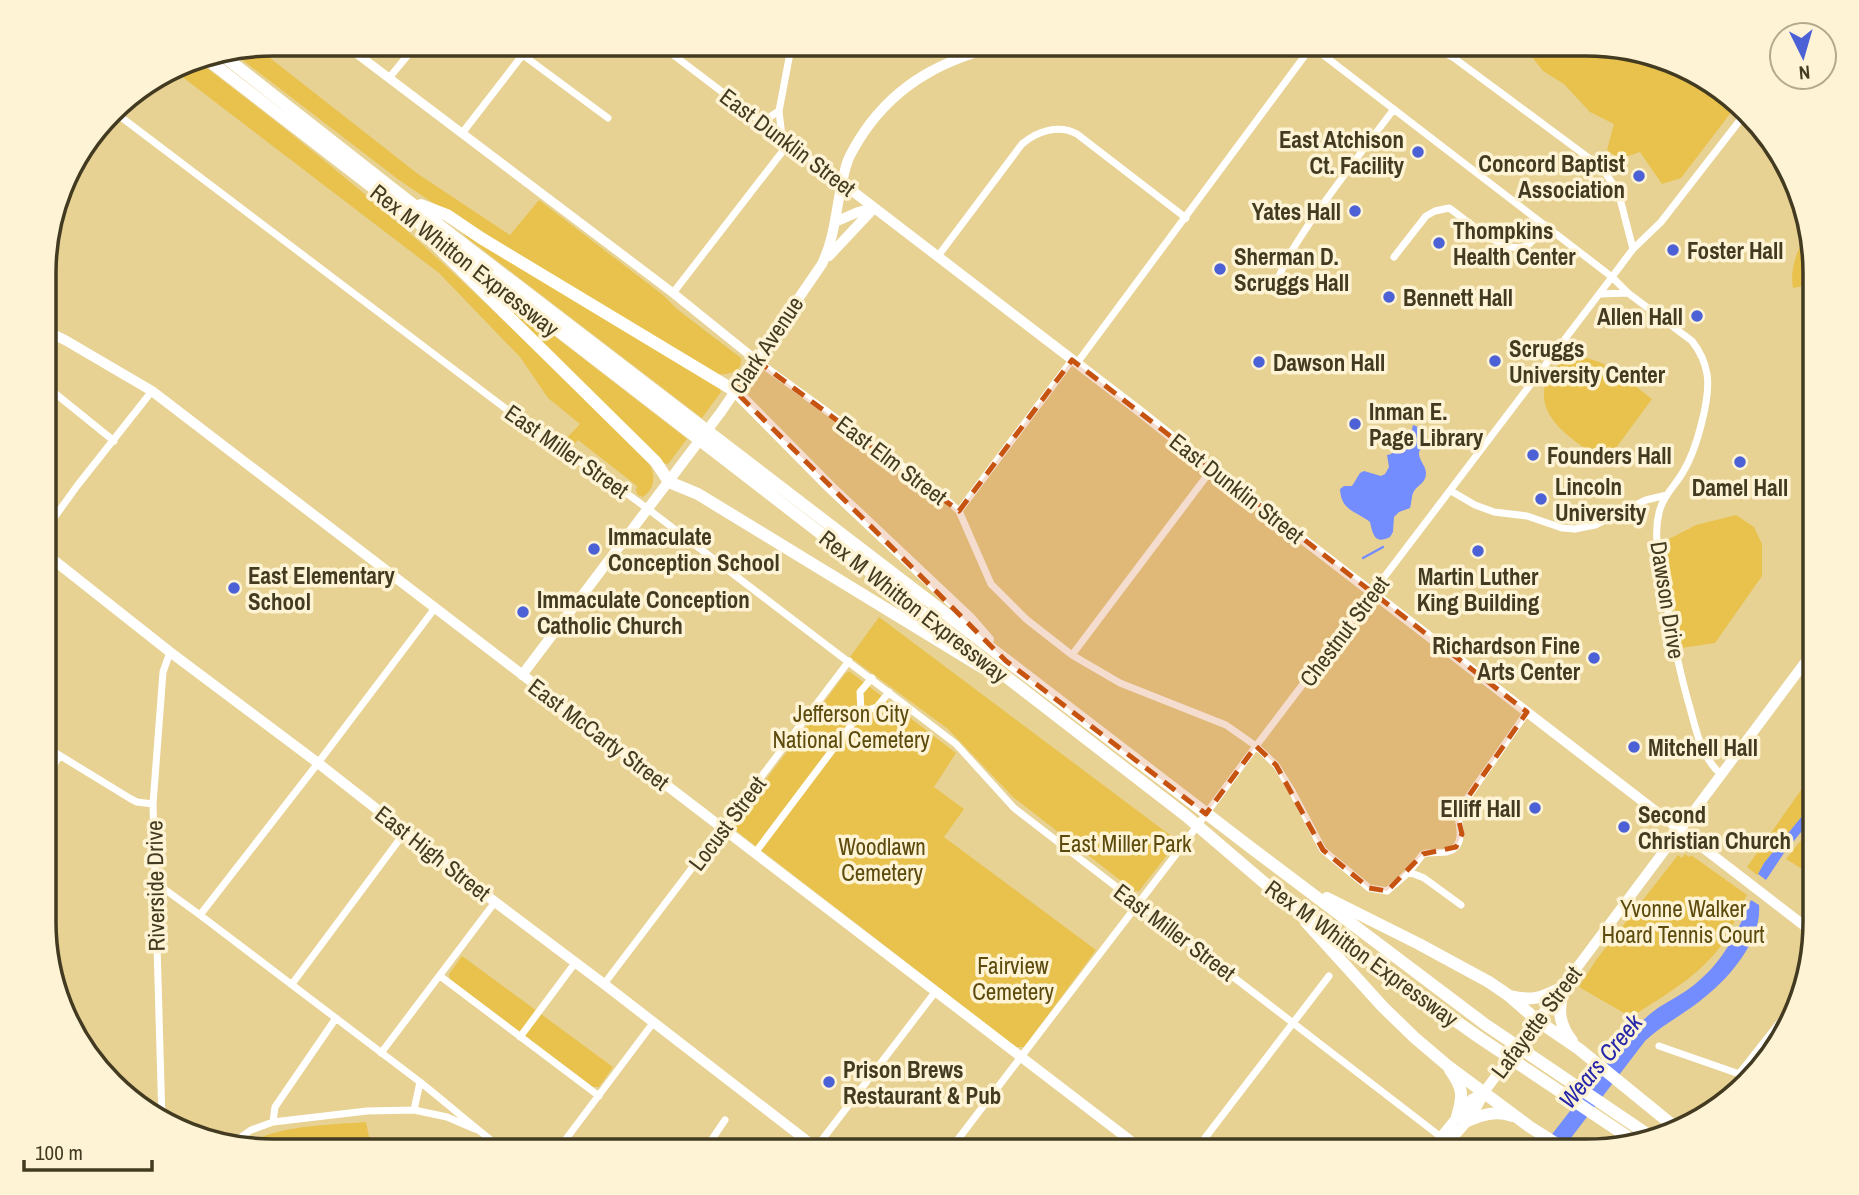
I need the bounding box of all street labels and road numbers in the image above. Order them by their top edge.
street label: East Dunklin Street [714,81,862,203]
street label: Rex M Whitton Expressway [364,176,566,344]
street label: Clark Avenue [722,290,810,400]
street label: East Miller Street [499,397,635,505]
street label: East Elm Street [830,408,954,512]
street label: East Dunklin Street [1163,426,1311,550]
street label: Rex M Whitton Expressway [813,522,1015,690]
street label: Dawson Drive [1643,539,1693,661]
street label: Chestnut Street [1292,569,1396,693]
street label: East McCarty Street [522,671,676,797]
street label: Locust Street [681,769,773,877]
street label: East High Street [369,798,497,908]
street label: Riverside Drive [138,820,172,952]
street label: Rex M Whitton Expressway [1259,872,1465,1034]
street label: East Miller Street [1108,876,1242,988]
street label: Lafayette Street [1484,959,1588,1085]

